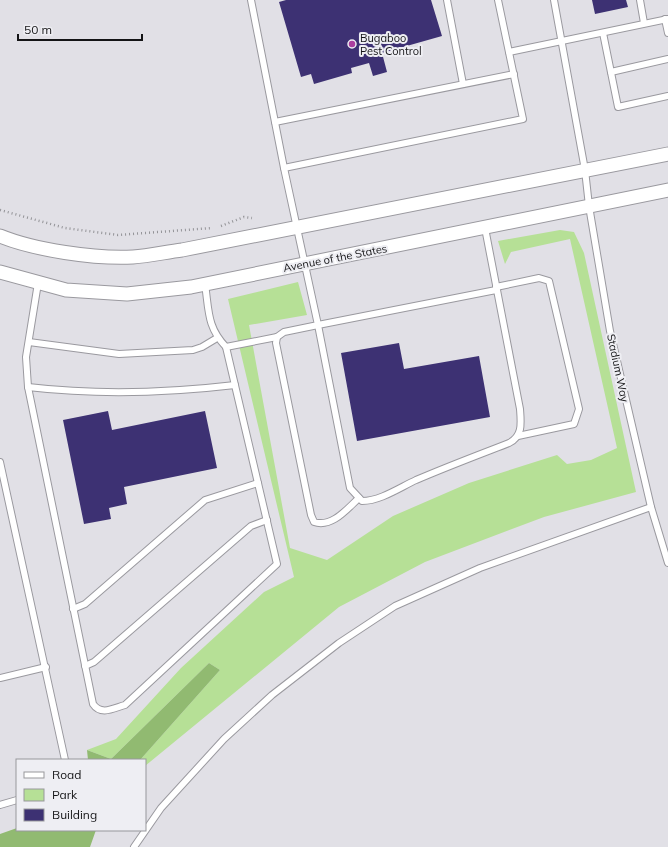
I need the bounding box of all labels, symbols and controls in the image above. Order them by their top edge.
scale bar [18,16,142,42]
text: 50 m [24,22,52,37]
place label: Bugaboo Pest Control [360,31,422,58]
marker: Bugaboo Pest Control [347,39,357,49]
street label: Avenue of the States [282,241,388,275]
street label: Stadium Way [604,333,632,404]
legend [16,759,146,831]
text: Road [52,767,81,782]
text: Park [52,787,78,802]
text: Building [52,807,97,822]

